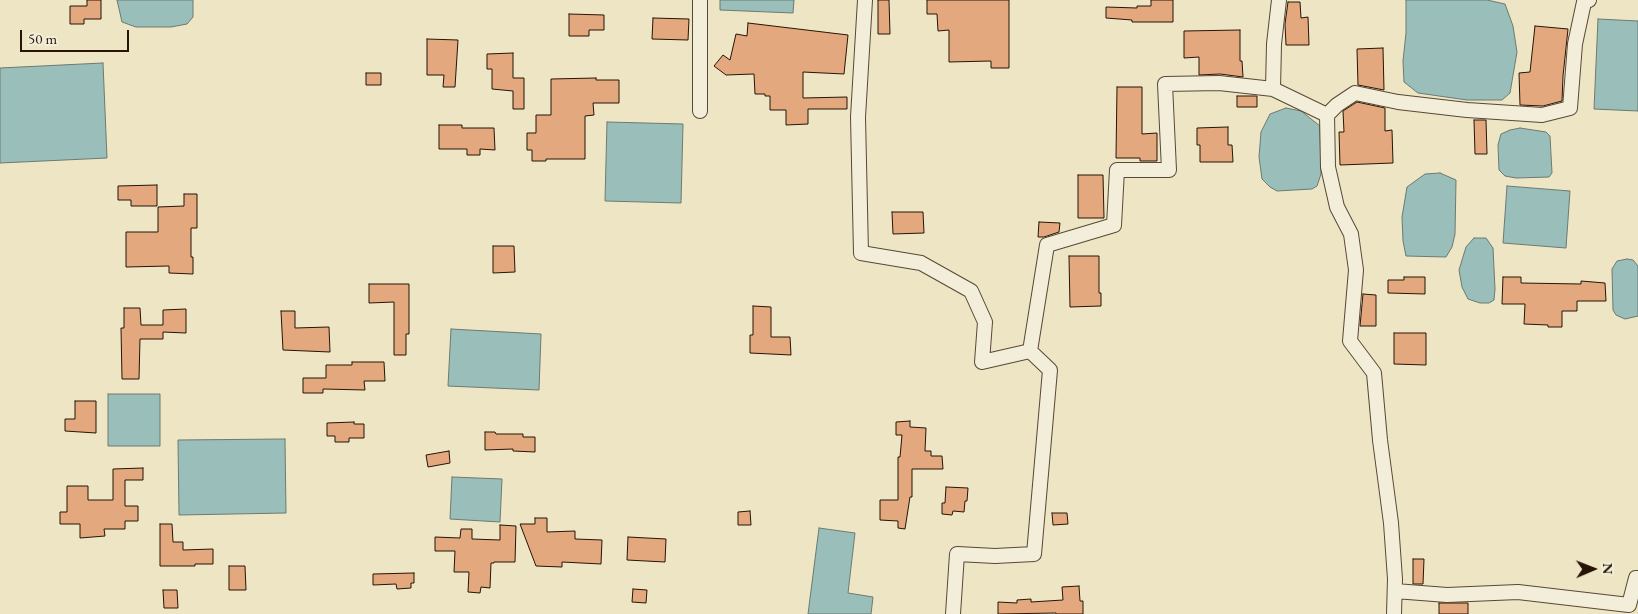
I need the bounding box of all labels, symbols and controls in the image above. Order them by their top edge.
scale bar [22,20,131,52]
text: 50 m [28,29,57,48]
north arrow [1568,544,1618,594]
text: N [1599,563,1617,575]

